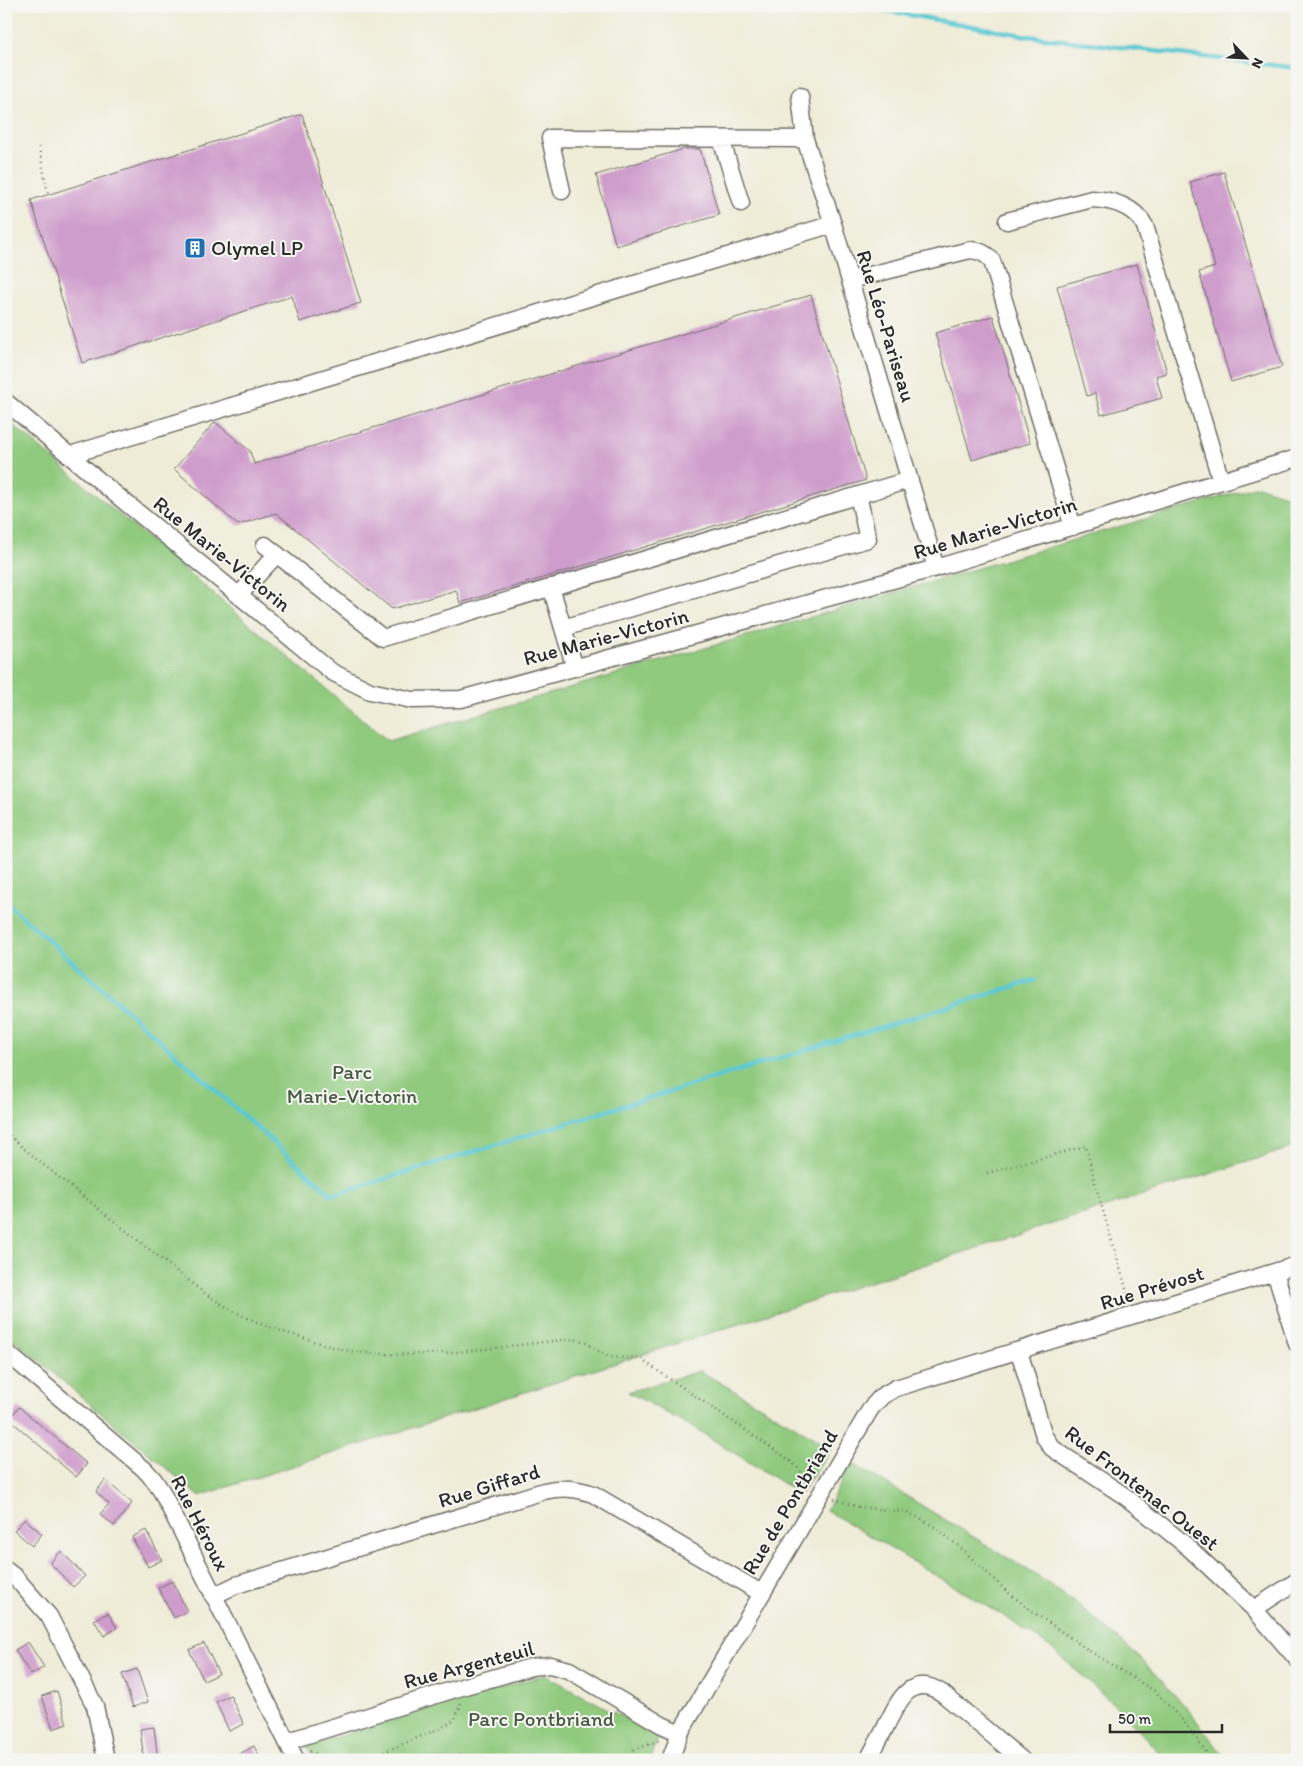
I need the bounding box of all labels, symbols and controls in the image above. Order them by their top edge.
north arrow [1220,32,1270,82]
text: N [1248,55,1267,71]
place label: Olymel LP [211,235,303,260]
building icon: Olymel LP [183,236,207,260]
street label: Rue Léo-Pariseau [851,247,921,405]
street label: Rue Marie-Victorin [148,490,296,617]
street label: Rue Marie-Victorin [910,491,1080,564]
street label: Rue Marie-Victorin [521,602,691,671]
park label: Parc Marie-Victorin [287,1059,417,1108]
street label: Rue Prévost [1097,1260,1207,1315]
street label: Rue Frontenac Ouest [1060,1420,1224,1556]
street label: Rue de Pontbriand [736,1424,843,1579]
street label: Rue Giffard [435,1458,543,1513]
street label: Rue Héroux [166,1471,235,1575]
street label: Rue Argenteuil [401,1635,537,1694]
scale bar [1110,1701,1223,1733]
park label: Parc Pontbriand [468,1706,614,1731]
text: 50 m [1118,1710,1151,1728]

